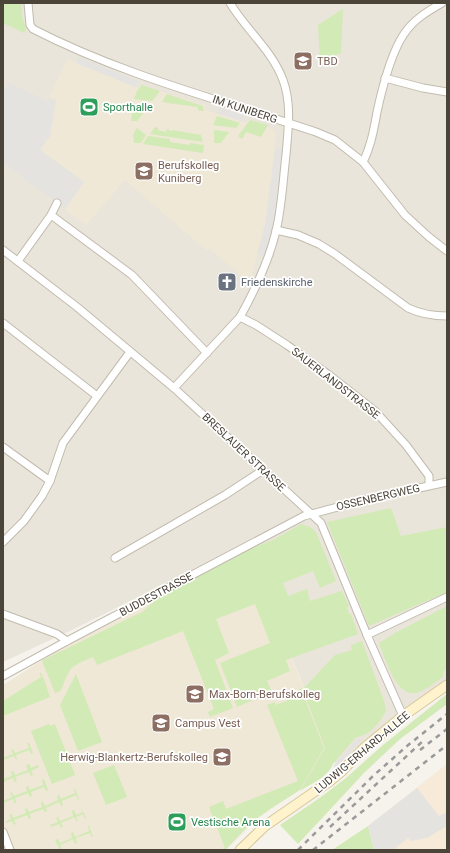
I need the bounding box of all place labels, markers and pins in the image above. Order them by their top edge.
school or university icon: TBD [292,50,314,72]
place label: TBD [317,55,338,68]
sports icon: Sporthalle [78,96,100,118]
place label: Sporthalle [103,101,153,114]
place label: Berufskolleg Kuniberg [158,159,219,185]
school or university icon: Berufskolleg Kuniberg [133,160,155,182]
church icon: Friedenskirche [216,271,238,293]
place label: Friedenskirche [241,276,313,289]
school or university icon: Max-Born-Berufskolleg [184,683,206,705]
place label: Max-Born-Berufskolleg [209,688,320,701]
school or university icon: Campus Vest [150,712,172,734]
place label: Campus Vest [175,717,241,730]
school or university icon: Herwig-Blankertz-Berufskolleg [211,746,233,768]
place label: Herwig-Blankertz-Berufskolleg [60,751,208,764]
sports icon: Vestische Arena [166,811,188,833]
place label: Vestische Arena [191,816,270,829]

